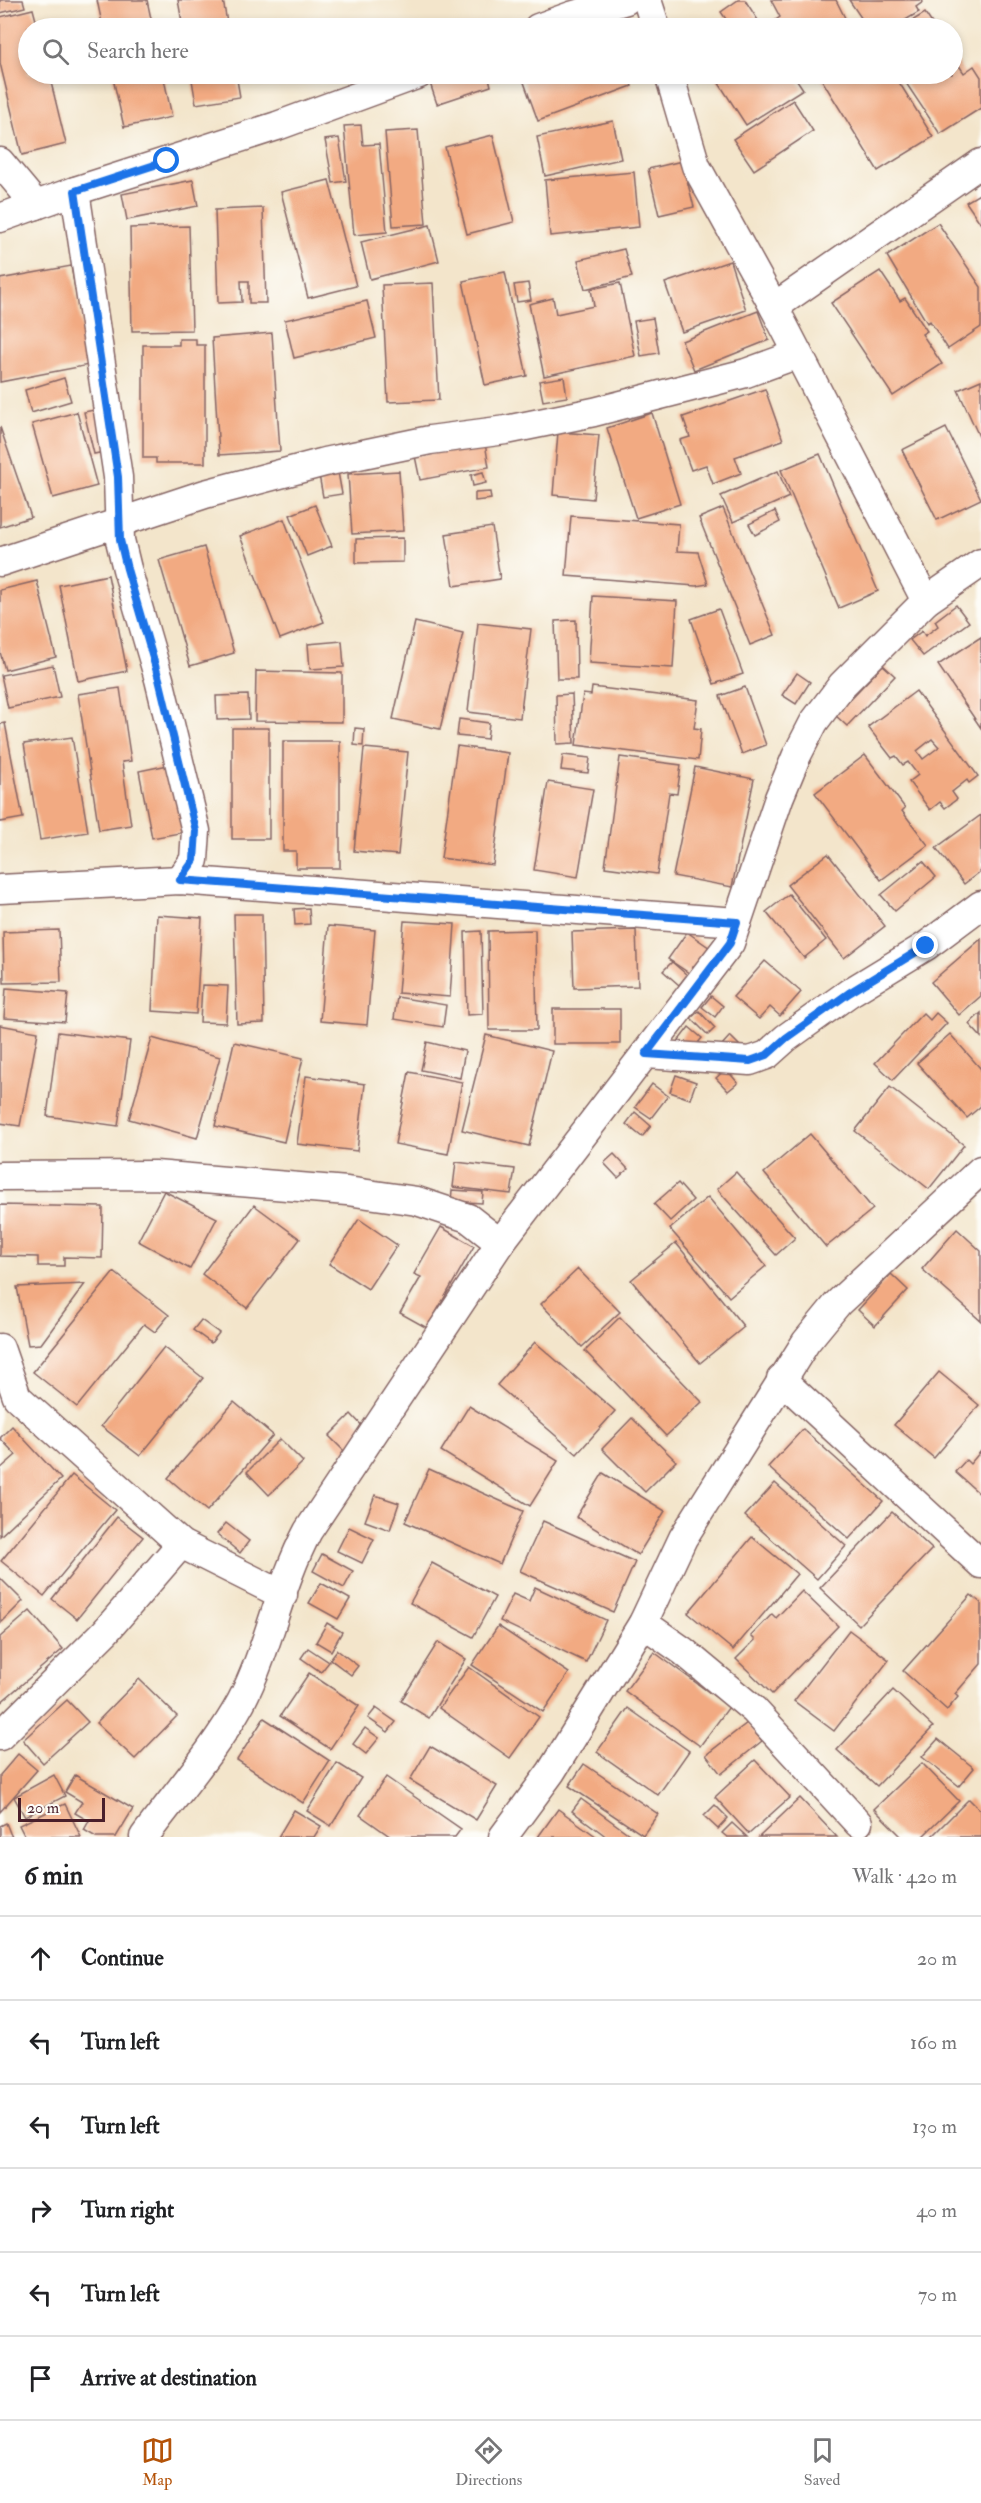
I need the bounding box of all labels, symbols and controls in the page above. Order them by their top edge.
search box [18,18,963,84]
icon: search [39,35,72,68]
text: Search here [87,37,189,65]
route start [153,147,179,173]
route end [912,932,938,958]
scale bar [18,1795,105,1822]
text: 20 m [27,1798,59,1818]
text: 6 min [24,1860,83,1892]
text: Walk · 420 m [852,1864,957,1889]
icon: ahead [24,1942,57,1975]
text: Continue [81,1944,164,1972]
text: 20 m [917,1946,957,1971]
icon: left [24,2026,57,2059]
text: Turn left [81,2028,160,2056]
text: 160 m [910,2030,957,2055]
icon: left [24,2110,57,2143]
text: Turn left [81,2112,160,2140]
text: 130 m [912,2114,957,2139]
icon: right [24,2194,57,2227]
text: Turn right [81,2196,174,2224]
text: 40 m [916,2198,957,2223]
icon: left [24,2278,57,2311]
text: Turn left [81,2280,160,2308]
text: 70 m [918,2282,957,2307]
icon: arrive [24,2362,57,2395]
text: Arrive at destination [81,2364,257,2392]
tab: Map [141,2434,174,2490]
tab: Directions [455,2434,522,2490]
tab: Saved [804,2434,840,2490]

